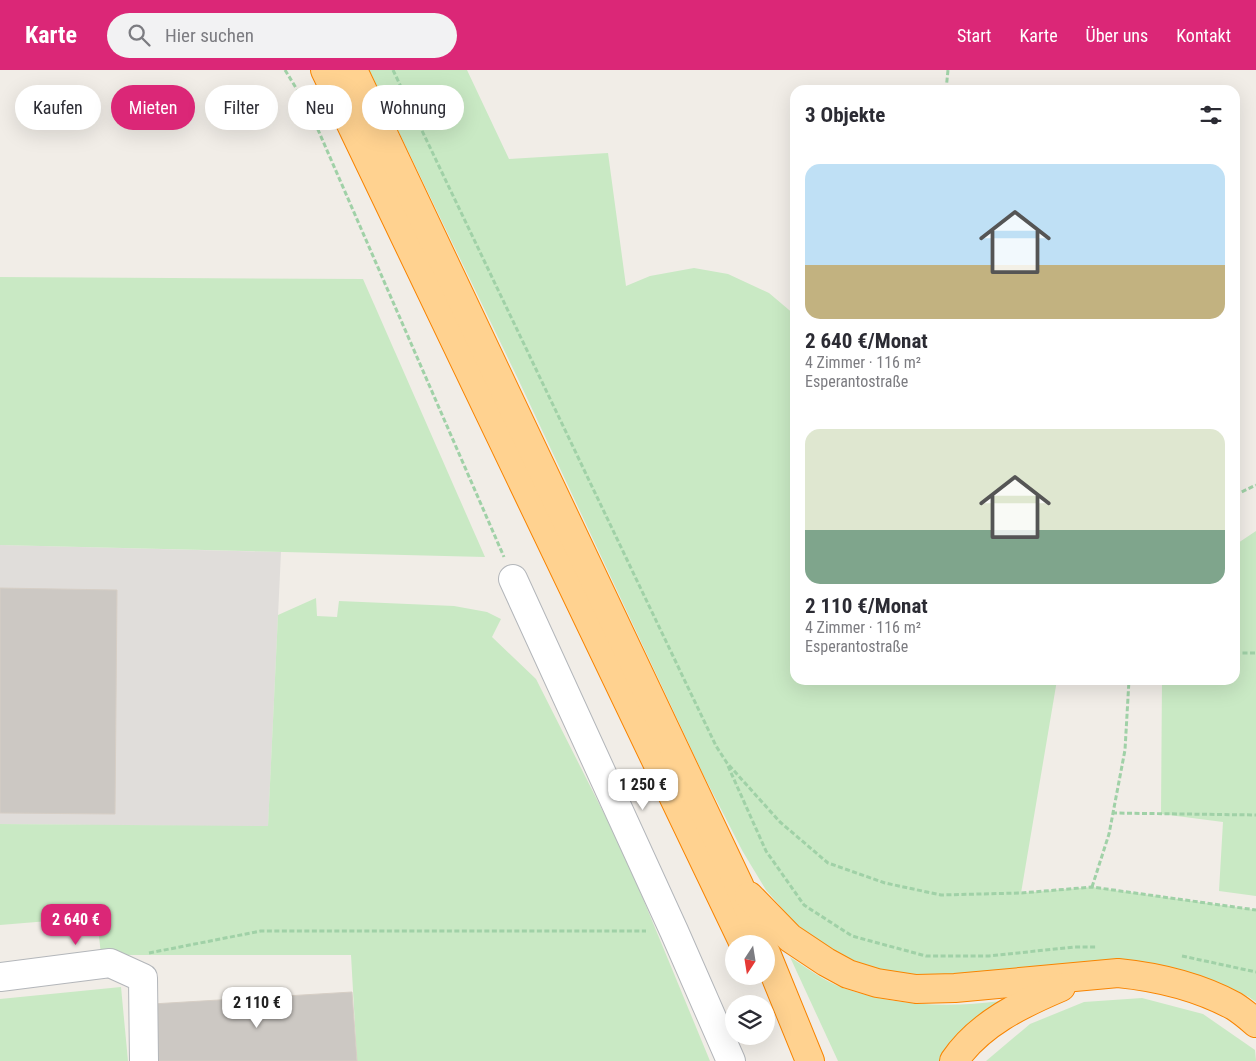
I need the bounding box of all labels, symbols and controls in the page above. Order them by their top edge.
search box [107,13,457,58]
text: Karte [25,21,77,49]
icon: search [125,21,153,49]
text: Hier suchen [165,24,254,47]
text: Start [957,25,991,46]
text: Karte [1019,25,1058,46]
text: Über uns [1086,25,1148,46]
text: Kontakt [1176,25,1231,46]
chip: Kaufen [15,85,101,130]
chip: Mieten [111,85,195,130]
chip: Filter [205,85,278,130]
chip: Neu [288,85,352,130]
chip: Wohnung [362,85,464,130]
icon: filters [1197,101,1225,129]
text: 3 Objekte [805,103,885,127]
icon: home [970,197,1060,287]
text: 2 640 €/Monat [805,329,928,353]
text: 4 Zimmer · 116 m² [805,353,921,372]
text: Esperantostraße [805,372,908,391]
icon: home [970,462,1060,552]
text: 2 110 €/Monat [805,594,928,618]
text: 4 Zimmer · 116 m² [805,618,921,637]
text: Esperantostraße [805,637,908,656]
pin: 1 250 € [597,768,689,811]
text: 1 250 € [619,775,667,794]
pin: 2 640 € [30,904,122,946]
text: 2 640 € [52,910,100,929]
north arrow [725,935,775,985]
map controls [725,935,775,1045]
pin: 2 110 € [211,986,303,1029]
text: 2 110 € [233,993,281,1012]
button: layers [725,995,775,1045]

